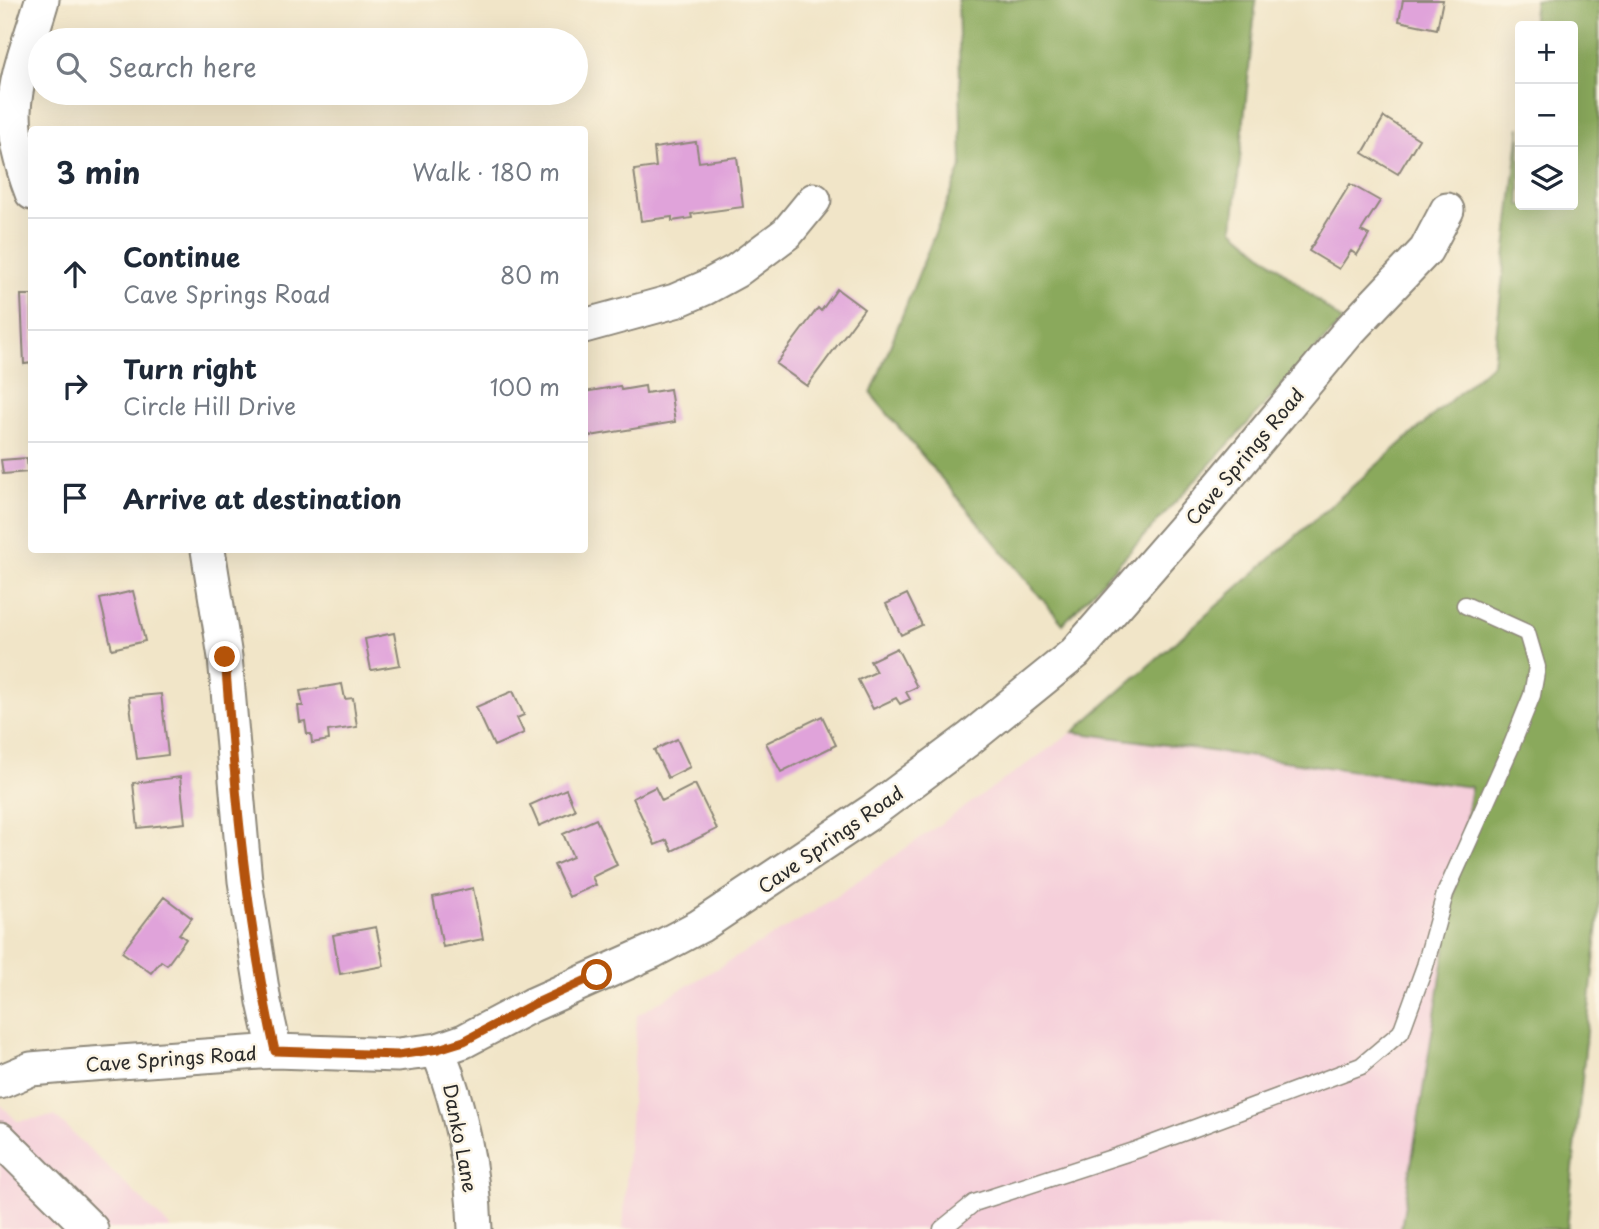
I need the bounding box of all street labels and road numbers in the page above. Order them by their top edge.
street label: Cave Springs Road [1178,381,1310,531]
street label: Cave Springs Road [752,778,908,900]
street label: Cave Springs Road [84,1038,258,1078]
street label: Danko Lane [437,1081,485,1195]

